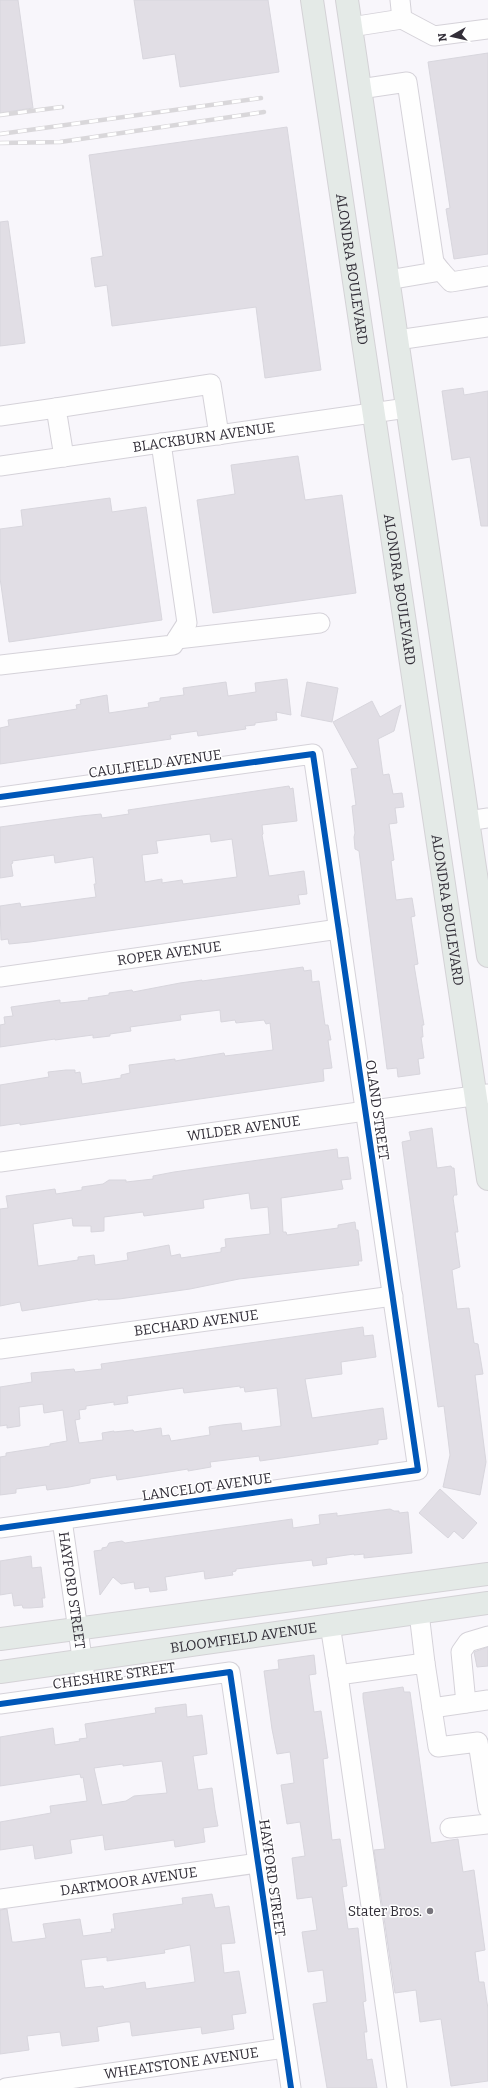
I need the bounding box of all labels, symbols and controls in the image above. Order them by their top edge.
north arrow [432,16,472,56]
text: N [435,32,450,42]
street label: ALONDRA BOULEVARD [332,192,372,346]
street label: BLACKBURN AVENUE [132,418,276,455]
street label: ALONDRA BOULEVARD [380,513,420,666]
street label: CAULFIELD AVENUE [87,746,223,782]
street label: ALONDRA BOULEVARD [428,833,468,987]
street label: ROPER AVENUE [116,937,222,969]
street label: OLAND STREET [362,1059,392,1161]
street label: WILDER AVENUE [186,1112,301,1144]
street label: BECHARD AVENUE [133,1306,259,1339]
street label: LANCELOT AVENUE [141,1469,273,1505]
street label: HAYFORD STREET [55,1531,89,1650]
street label: BLOOMFIELD AVENUE [169,1619,318,1656]
street label: CHESHIRE STREET [51,1659,177,1693]
street label: HAYFORD STREET [255,1818,289,1938]
street label: DARTMOOR AVENUE [59,1863,198,1899]
place label: Stater Bros. [348,1903,422,1920]
marker: Stater Bros. [425,1906,435,1916]
street label: WHEATSTONE AVENUE [103,2043,260,2082]

